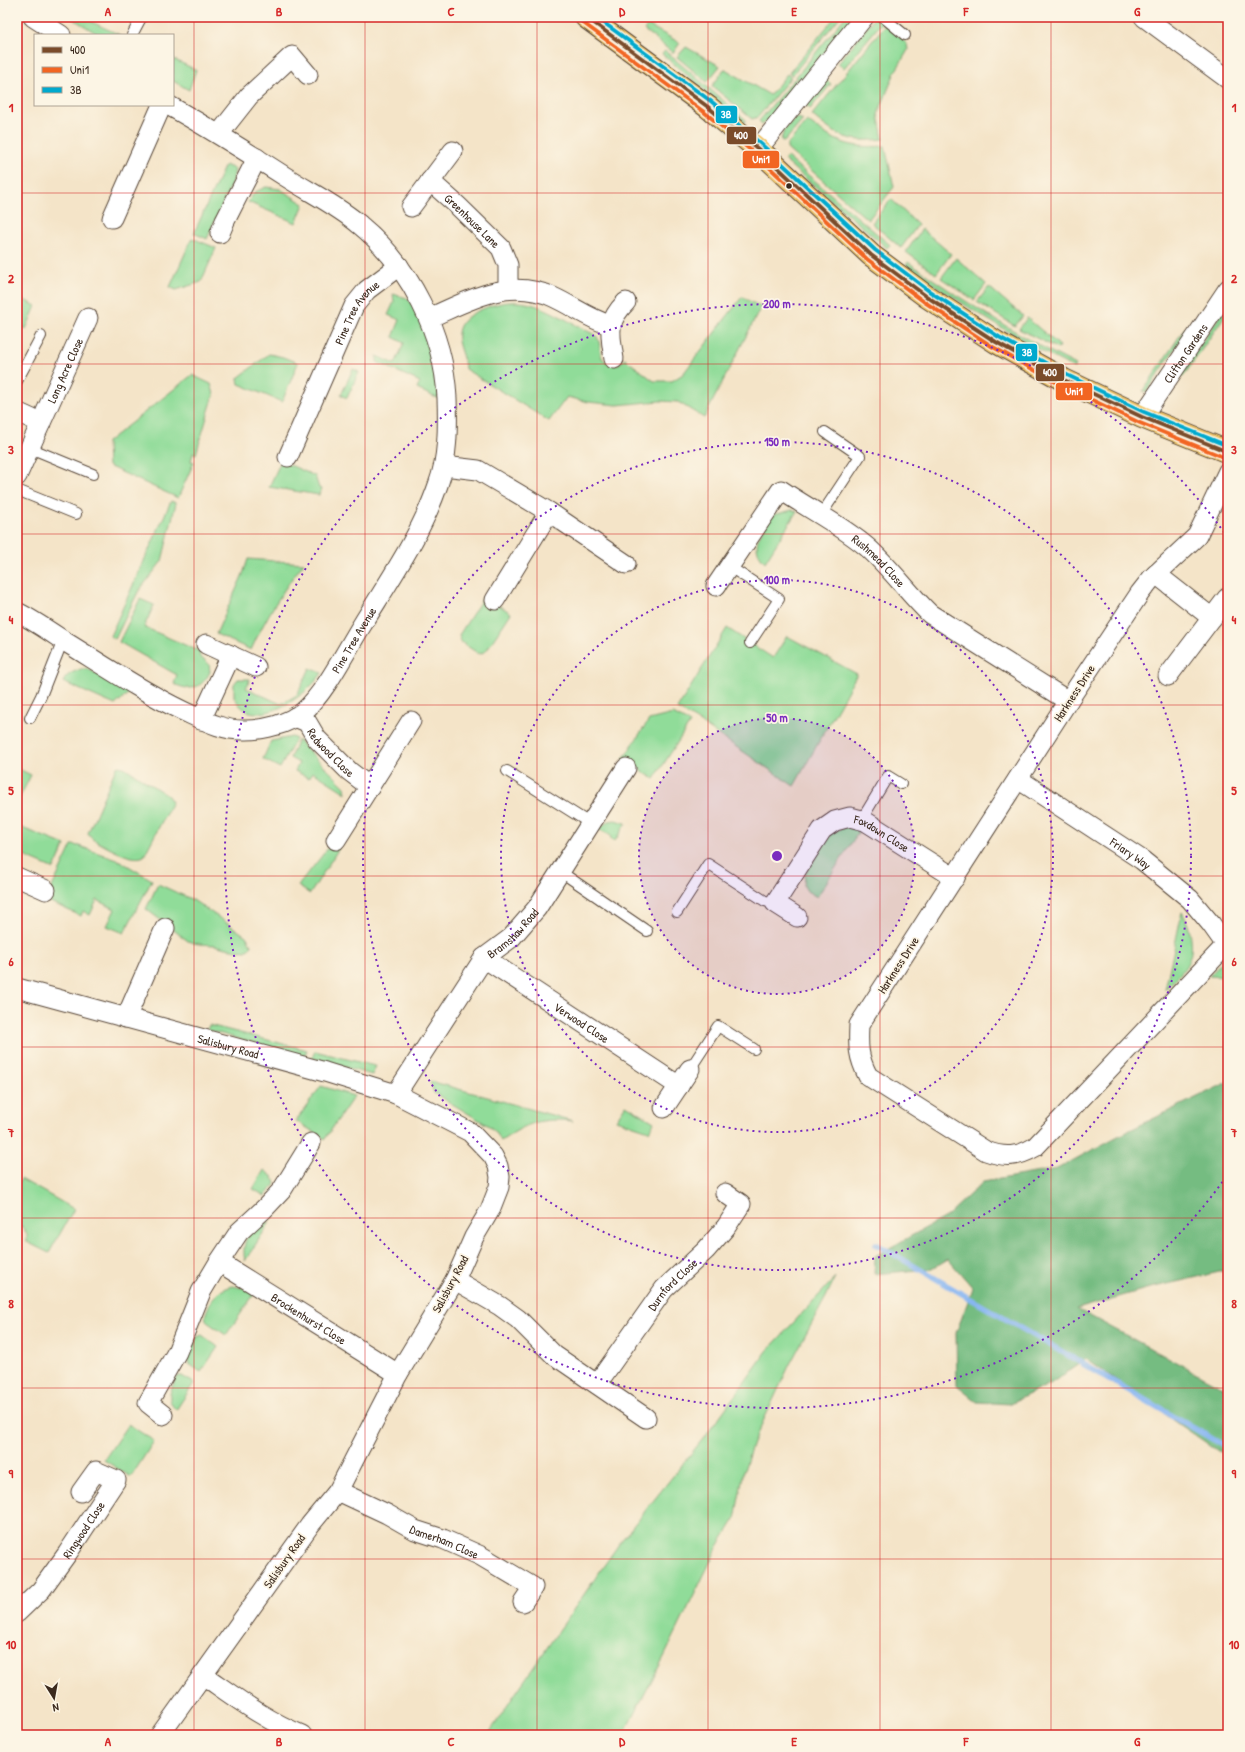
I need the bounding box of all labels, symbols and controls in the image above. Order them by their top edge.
text: A [105,2,112,20]
text: B [276,2,283,20]
text: C [447,2,455,20]
text: D [619,2,626,20]
text: E [791,2,797,20]
text: F [963,2,970,20]
text: G [1134,2,1141,20]
legend [34,34,174,106]
text: 400 [70,41,85,58]
text: Uni1 [70,61,89,78]
text: 3B [70,81,81,98]
text: 1 [9,98,14,116]
text: 1 [1232,98,1237,116]
line badge: 3B [715,105,738,124]
text: 3B [721,107,732,121]
line badge: 400 [726,126,757,145]
text: 400 [734,128,748,142]
line badge: Uni1 [742,150,780,169]
text: Uni1 [752,152,770,166]
unlabelled marker [784,181,794,191]
street label: Greenhouse Lane [441,189,504,252]
text: 2 [8,269,15,287]
text: 2 [1231,269,1238,287]
street label: Pine Tree Avenue [330,275,383,347]
text: 200 m [763,295,791,312]
street label: Clifton Gardens [1159,320,1211,386]
street label: Long Acre Close [43,335,87,405]
line badge: 3B [1015,343,1038,362]
text: 3B [1022,345,1033,359]
line badge: 400 [1035,363,1065,382]
text: 400 [1043,365,1057,379]
line badge: Uni1 [1055,382,1093,401]
text: Uni1 [1065,384,1083,398]
text: 150 m [764,433,790,450]
text: 3 [8,440,14,458]
text: 3 [1231,440,1237,458]
street label: Rushmead Close [849,530,910,591]
text: 100 m [764,571,790,588]
street label: Pine Tree Avenue [327,603,380,676]
text: 4 [9,610,14,628]
text: 4 [1232,610,1237,628]
street label: Harkness Drive [1049,661,1099,725]
text: 50 m [766,709,788,726]
street label: Redwood Close [304,725,358,781]
text: 5 [8,781,14,799]
text: 5 [1231,781,1237,799]
street label: Foxdown Close [851,810,913,856]
street label: Friary Way [1106,833,1155,873]
centre of rings [770,849,784,863]
street label: Bramshaw Road [483,904,542,962]
street label: Harkness Drive [873,933,923,997]
text: 6 [8,952,14,970]
text: 6 [1231,952,1237,970]
street label: Verwood Close [551,998,613,1047]
street label: Salisbury Road [196,1029,261,1062]
text: 7 [7,1123,15,1141]
text: 7 [1230,1123,1238,1141]
street label: Salisbury Road [428,1252,472,1316]
street label: Durnford Close [643,1254,700,1314]
street label: Brockenhurst Close [268,1288,350,1348]
text: 8 [8,1294,14,1312]
text: 8 [1231,1294,1237,1312]
text: 9 [9,1464,14,1482]
text: 9 [1232,1464,1237,1482]
street label: Ringwood Close [58,1497,109,1562]
street label: Damerham Close [407,1520,482,1563]
street label: Salisbury Road [259,1530,309,1592]
text: 10 [6,1635,16,1653]
text: 10 [1229,1635,1239,1653]
north arrow [34,1678,74,1718]
text: N [52,1700,60,1715]
text: A [105,1732,112,1750]
text: B [276,1732,283,1750]
text: C [447,1732,455,1750]
text: D [619,1732,626,1750]
text: E [791,1732,797,1750]
text: F [963,1732,970,1750]
text: G [1134,1732,1141,1750]

